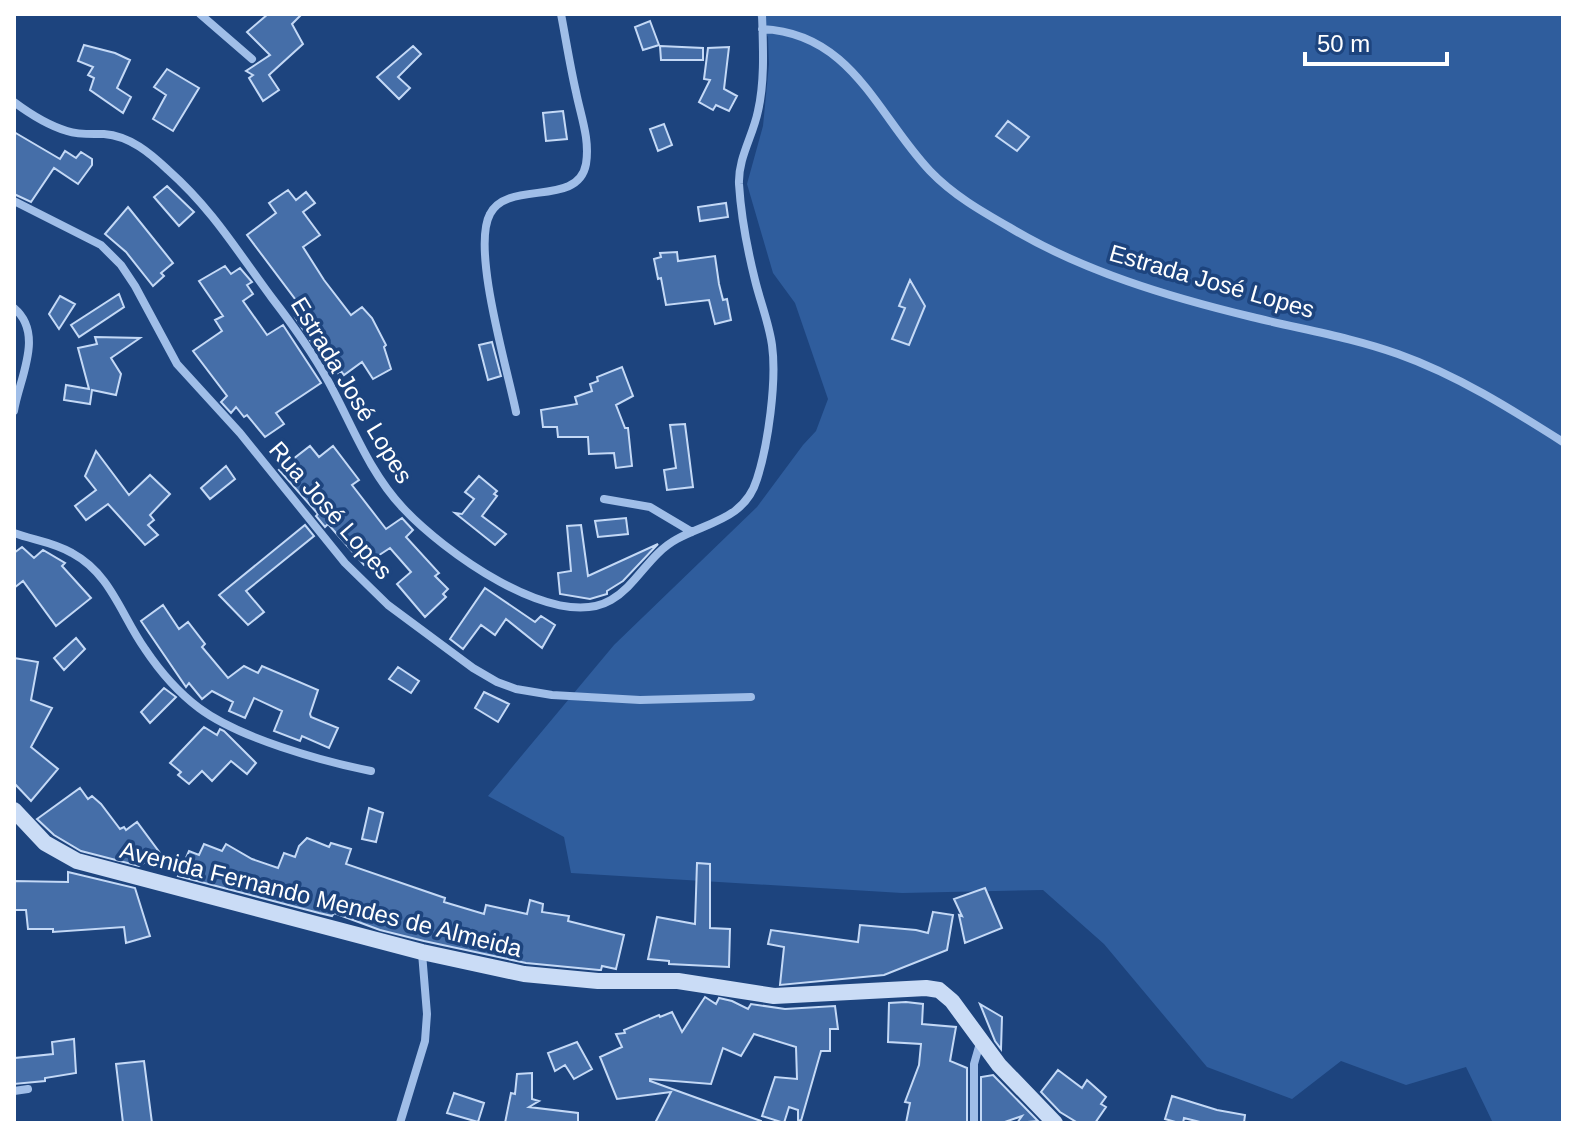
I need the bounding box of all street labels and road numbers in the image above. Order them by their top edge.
street label: Estrada José Lopes [1106,239,1318,323]
street label: Estrada José Lopes [286,292,418,488]
street label: Rua José Lopes [264,436,398,584]
street label: Avenida Fernando Mendes de Almeida [117,836,525,962]

